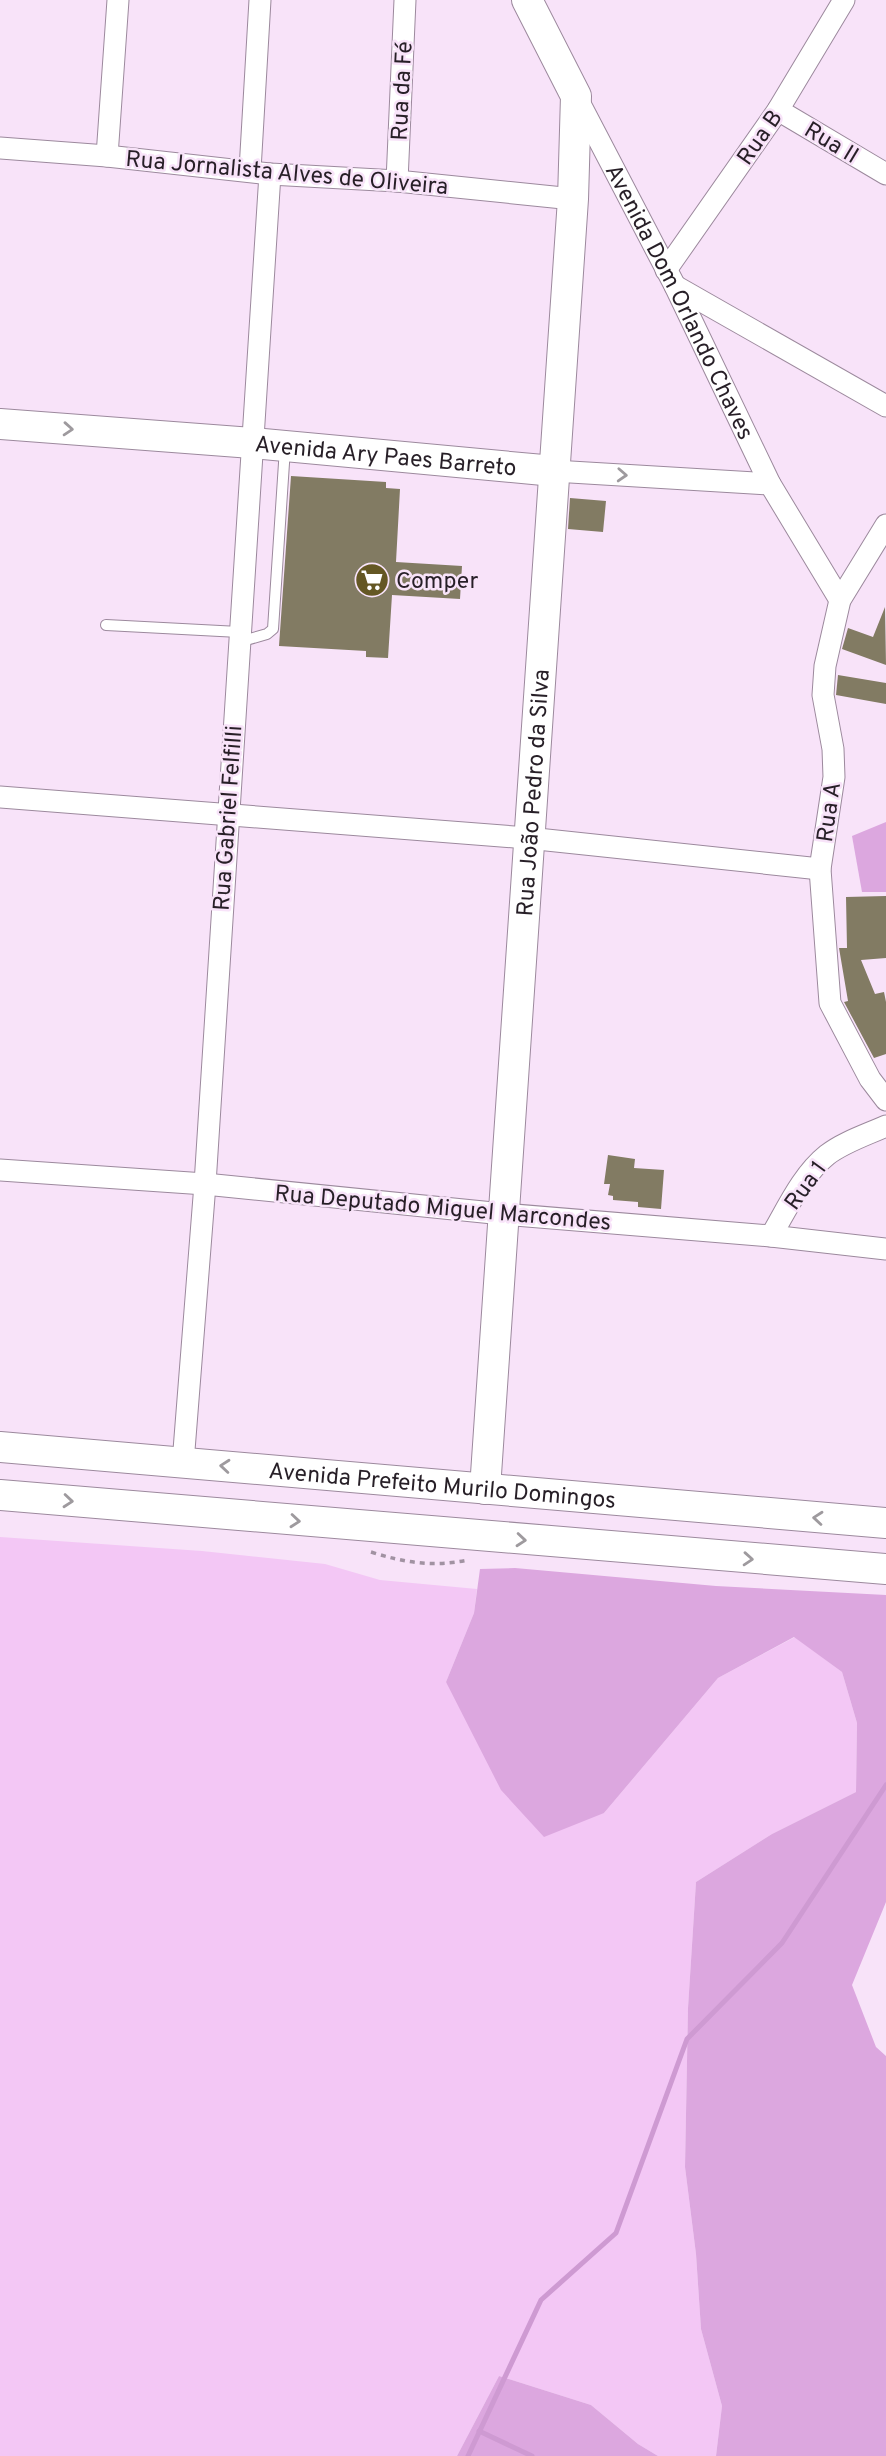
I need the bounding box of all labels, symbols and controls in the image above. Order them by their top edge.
street label: Rua da Fé [386,41,421,142]
street label: Rua B [732,105,790,172]
street label: Rua II [798,117,863,172]
street label: Rua Jornalista Alves de Oliveira [124,146,449,203]
street label: Avenida Dom Orlando Chaves [597,160,759,445]
one-way arrow [63,421,74,436]
street label: Avenida Ary Paes Barreto [253,431,518,484]
one-way arrow [617,467,628,482]
supermarket icon: Comper [353,561,391,599]
place label: Comper [396,568,478,597]
street label: Rua João Pedro da Silva [512,668,558,917]
street label: Rua Gabriel Felfilli [209,725,250,912]
street label: Rua A [812,780,849,844]
street label: Rua 1 [779,1156,835,1217]
street label: Rua Deputado Miguel Marcondes [273,1180,612,1239]
street label: Avenida Prefeito Murilo Domingos [267,1458,617,1517]
one-way arrow [219,1459,230,1474]
one-way arrow [63,1493,74,1508]
one-way arrow [812,1511,823,1526]
one-way arrow [289,1513,300,1528]
one-way arrow [516,1532,527,1547]
one-way arrow [743,1551,754,1566]

